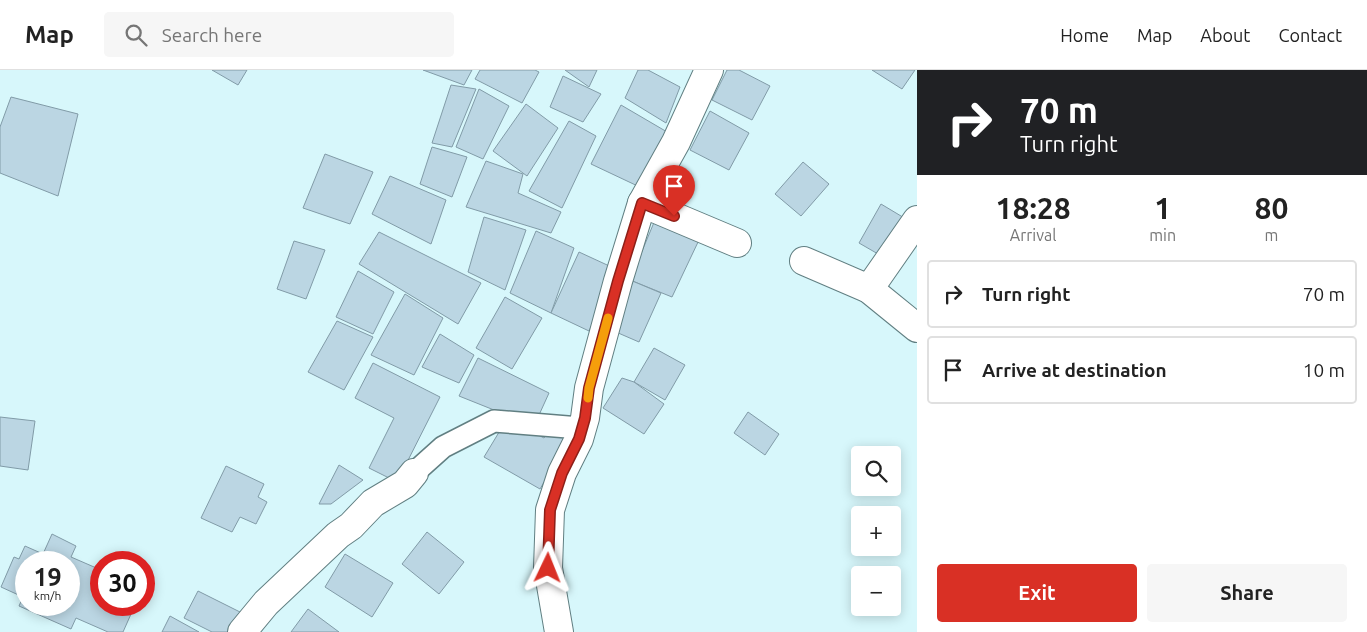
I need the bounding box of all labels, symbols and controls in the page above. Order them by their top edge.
search box [104,12,454,57]
text: Map [25,21,74,48]
icon: search [122,21,150,49]
text: Search here [162,24,262,46]
text: Home [1060,25,1109,45]
text: Map [1137,25,1172,45]
text: About [1200,25,1250,45]
text: Contact [1278,25,1342,45]
icon: right [937,90,1002,155]
text: 70 m [1020,90,1098,130]
text: Turn right [1020,131,1118,156]
pin [653,165,695,216]
icon: arrive [660,172,688,200]
text: 18:28 [996,191,1071,225]
text: 1 [1154,191,1171,225]
text: 80 [1255,191,1288,225]
text: Arrival [1010,226,1056,244]
text: min [1149,226,1176,244]
text: m [1265,226,1278,244]
icon: right [939,280,967,308]
text: Turn right [982,283,1070,305]
text: 70 m [1303,283,1345,305]
icon: arrive [939,356,967,384]
text: Arrive at destination [982,359,1167,381]
text: 10 m [1303,359,1345,381]
map controls [851,446,901,616]
button: search [851,446,901,496]
button: + [851,506,901,556]
position arrow [521,541,573,593]
speed limit sign: 30 [90,551,155,616]
text: 19 [33,563,62,591]
button: Exit [937,564,1137,622]
button: Share [1147,564,1347,622]
button: − [851,566,901,616]
text: km/h [34,589,61,602]

